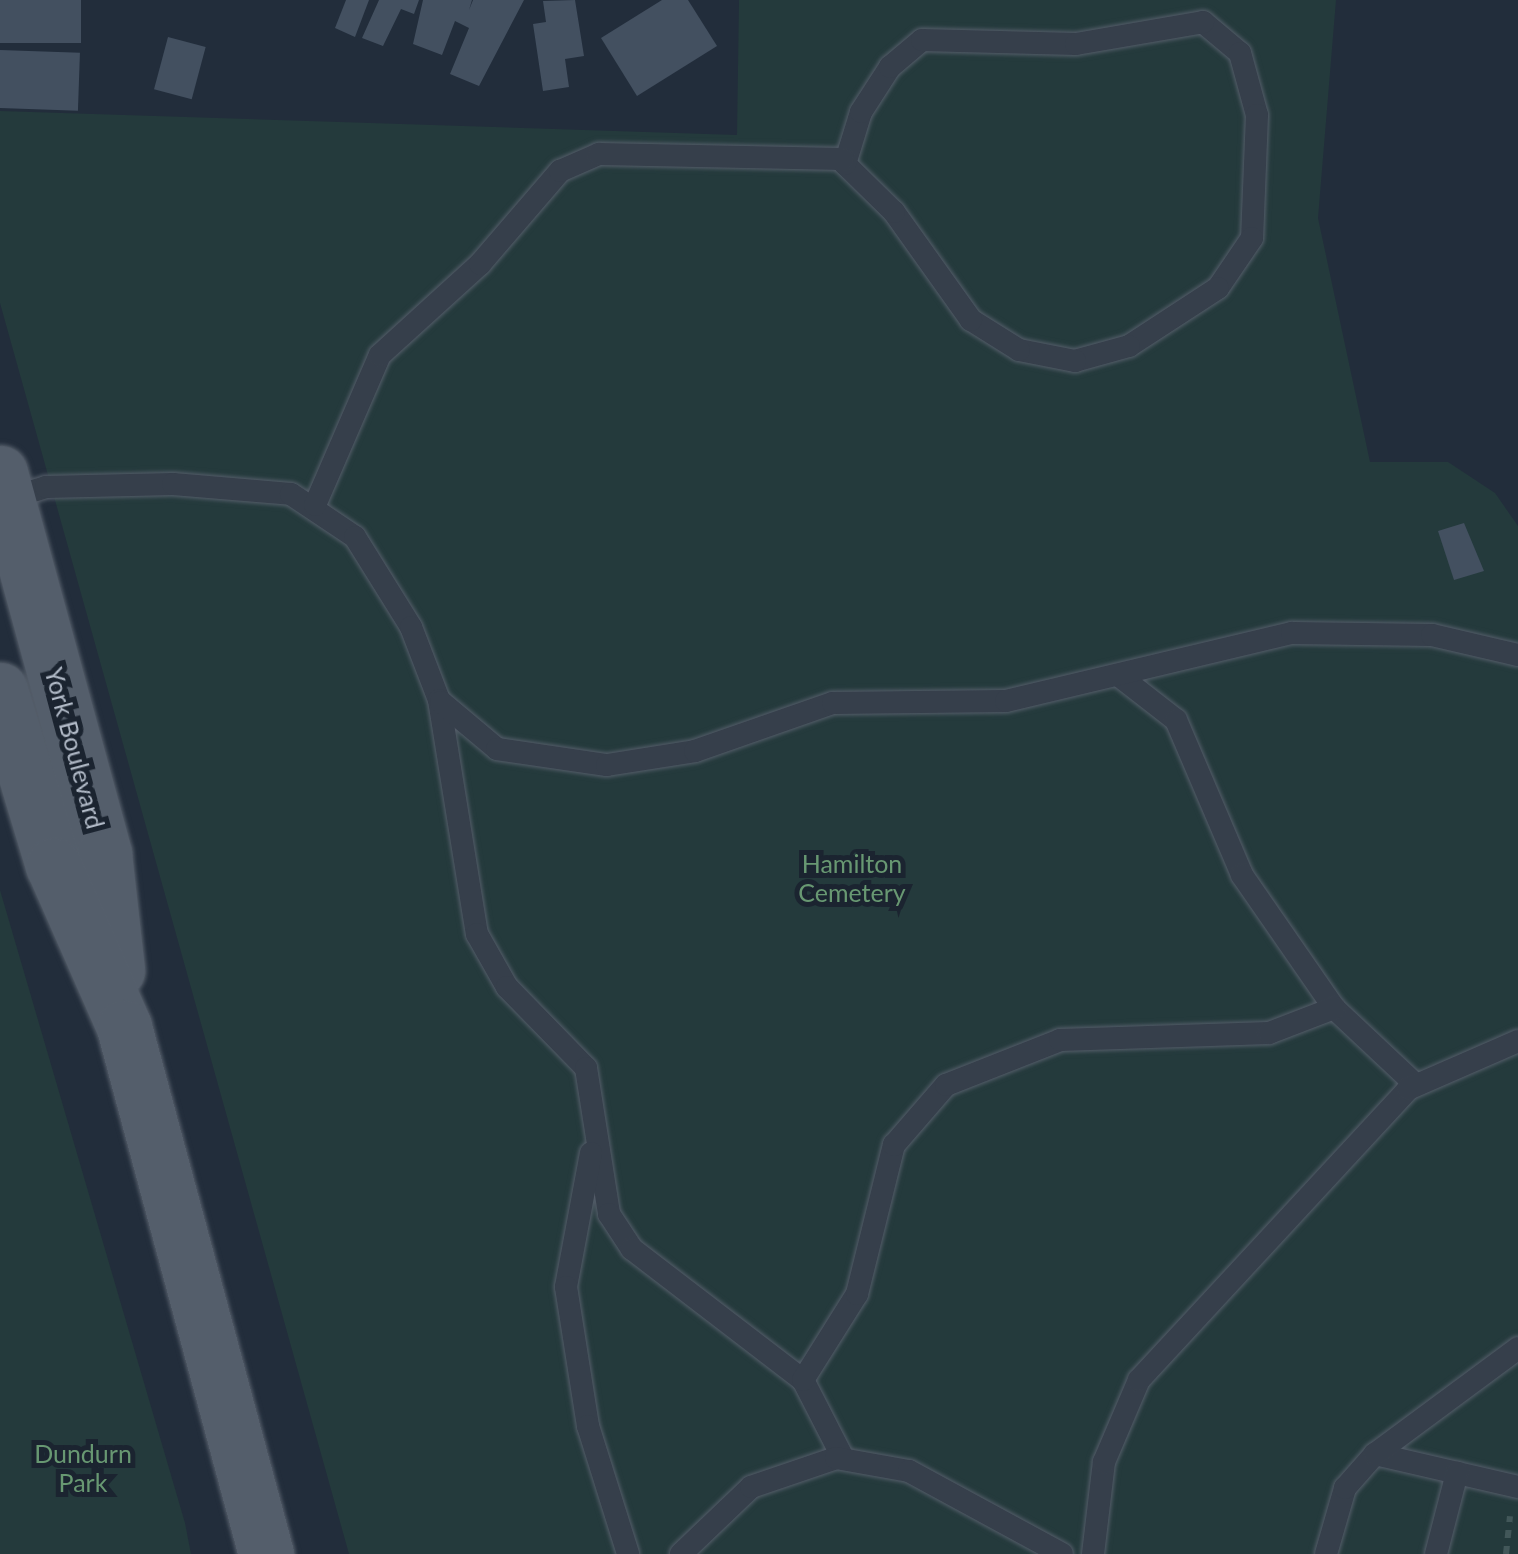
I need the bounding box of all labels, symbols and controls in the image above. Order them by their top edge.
street label: York Boulevard [39,664,111,832]
park label: Hamilton Cemetery [798,849,906,908]
park label: Dundurn Park [34,1439,132,1498]

